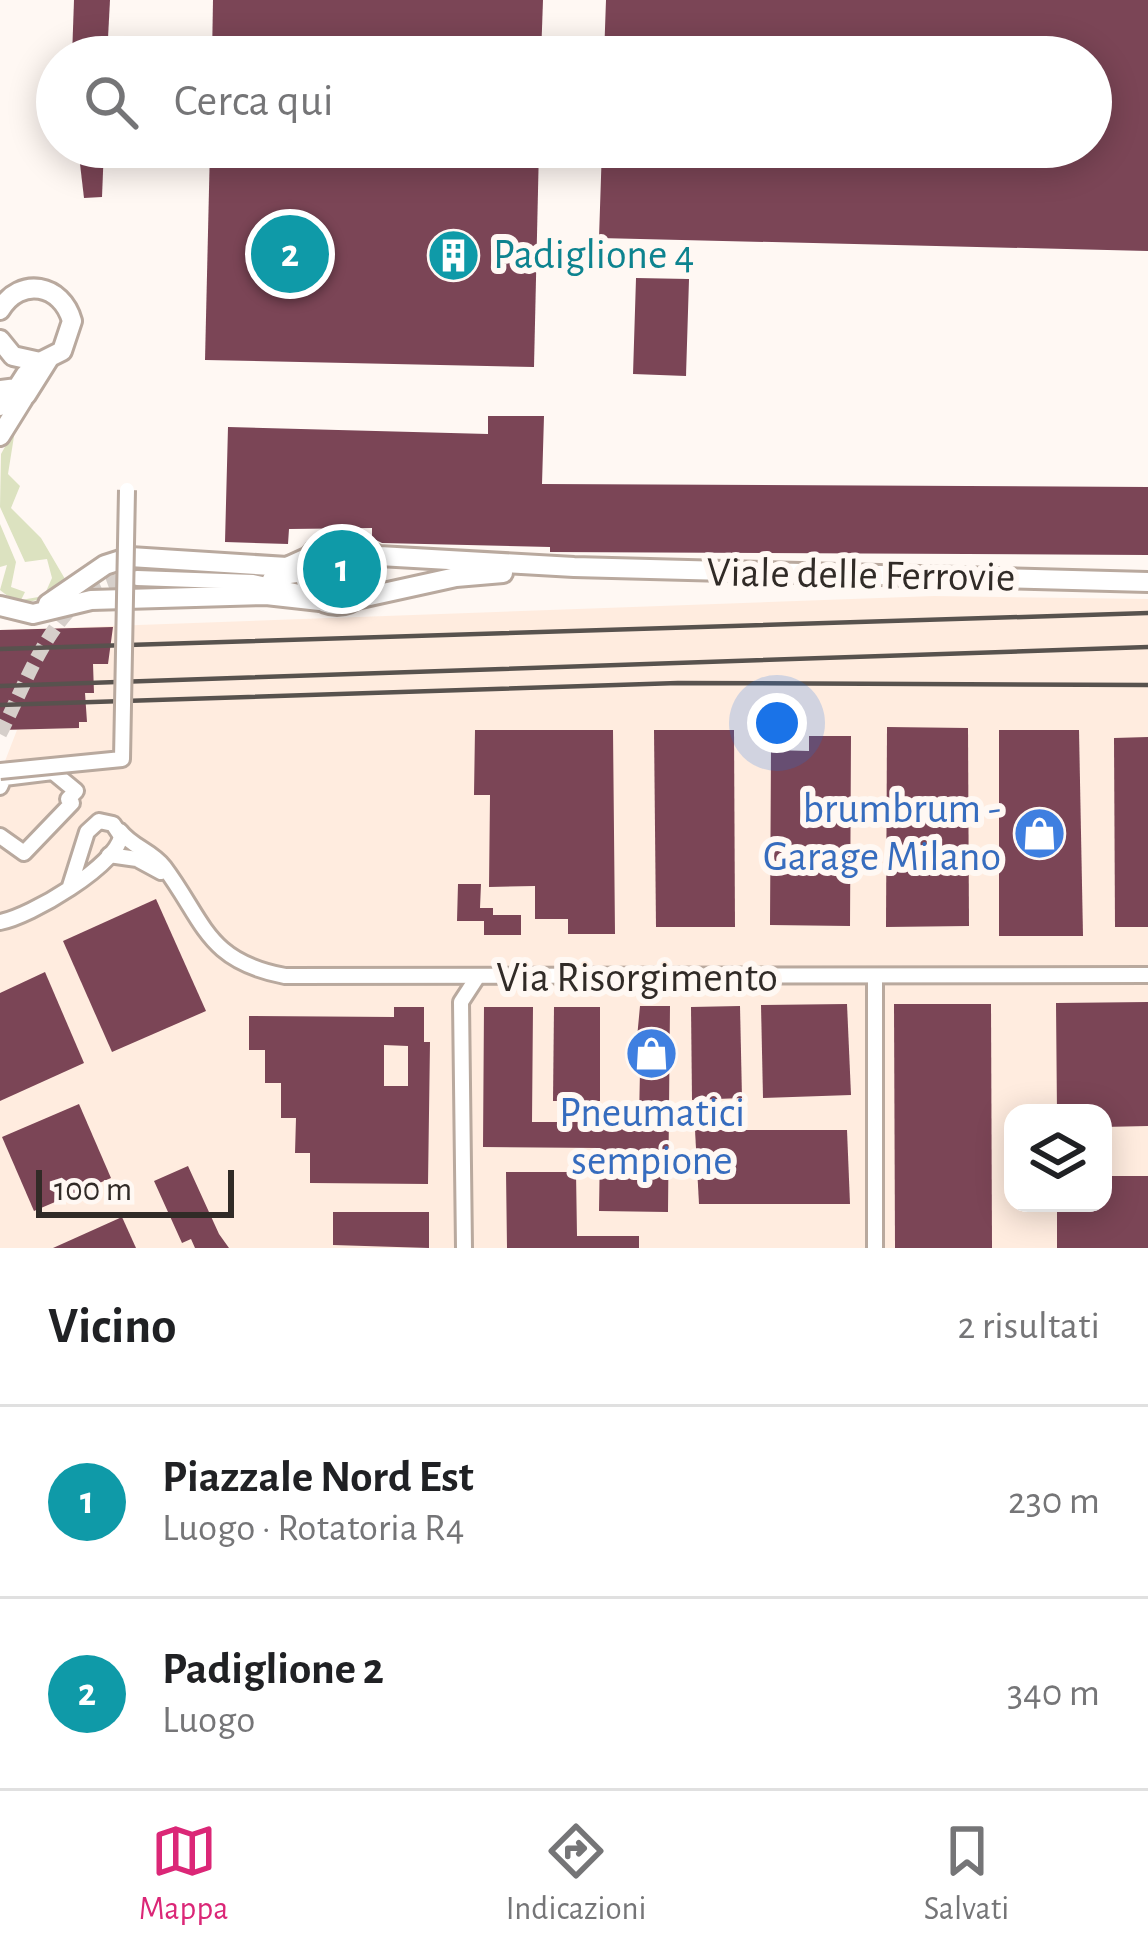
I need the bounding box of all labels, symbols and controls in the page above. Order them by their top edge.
search box [36,36,1112,168]
icon: search [78,69,144,135]
text: Cerca qui [174,79,334,124]
pin: 2 [251,209,329,299]
building icon: Padiglione 4 [426,227,482,283]
place label: Padiglione 4 [493,234,694,276]
pin: 1 [303,524,381,614]
street label: Viale delle Ferrovie [706,551,1016,599]
your location [747,693,807,753]
place label: brumbrum - Garage Milano [763,788,1001,878]
shop icon: brumbrum - Garage Milano [1012,805,1068,861]
street label: Via Risorgimento [496,957,778,999]
shop icon: Pneumatici sempione [624,1026,680,1082]
place label: Pneumatici sempione [559,1092,745,1182]
map controls [1004,1104,1112,1212]
button: layers [1004,1104,1112,1212]
scale bar [36,1164,234,1217]
text: 100 m [54,1174,132,1207]
text: Vicino [48,1301,176,1352]
text: 2 risultati [957,1307,1100,1346]
text: Piazzale Nord Est [162,1455,474,1500]
text: 1 [80,1482,94,1521]
text: 230 m [1008,1482,1100,1521]
text: Luogo · Rotatoria R4 [162,1509,465,1548]
text: Padiglione 2 [162,1647,384,1692]
text: 2 [78,1674,96,1713]
text: 340 m [1007,1674,1100,1713]
text: Luogo [162,1701,255,1740]
tab: Mappa [139,1818,228,1930]
tab: Indicazioni [506,1818,647,1930]
tab: Salvati [924,1818,1009,1930]

